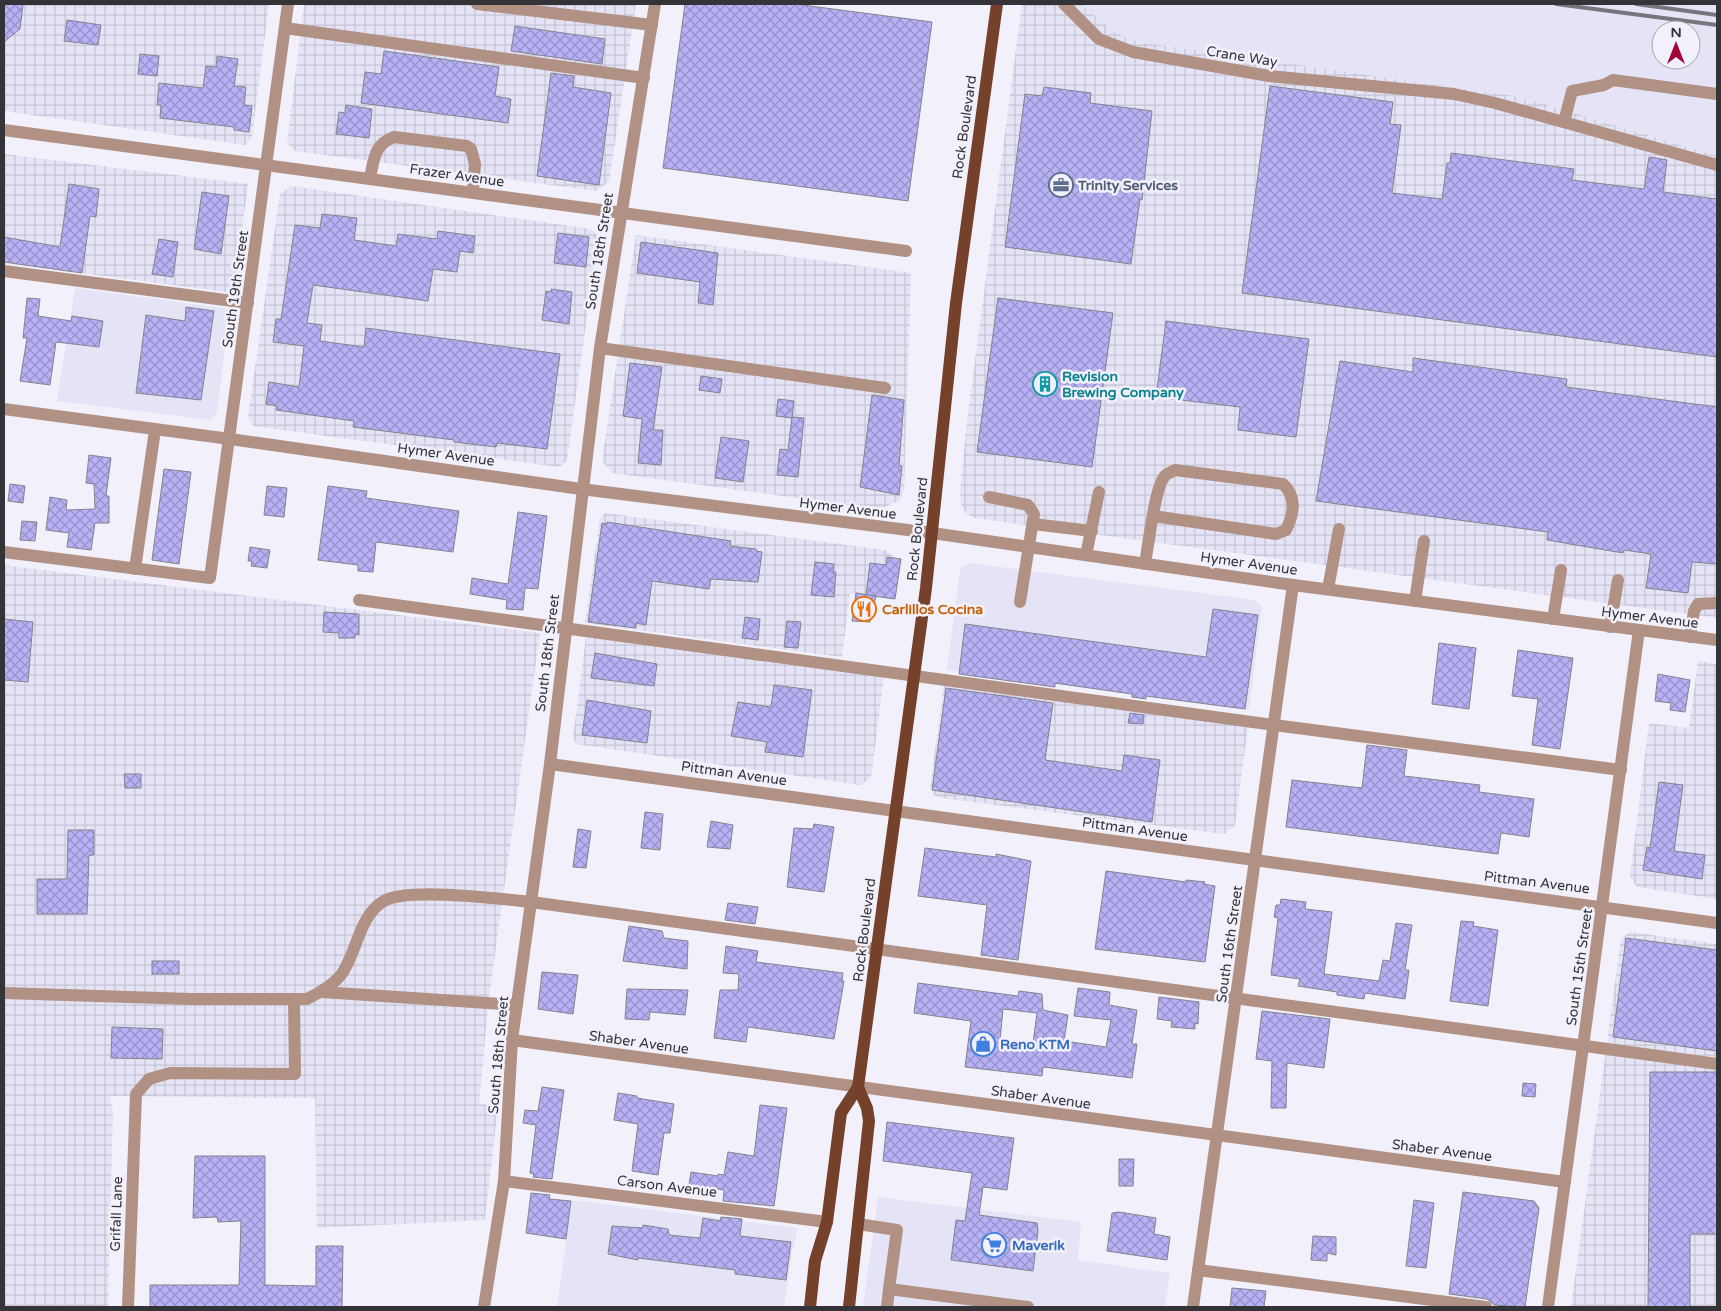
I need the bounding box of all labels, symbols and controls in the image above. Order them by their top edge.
north arrow [1651,20,1701,70]
text: N [1670,24,1682,41]
street label: Crane Way [1205,42,1279,71]
street label: Rock Boulevard [949,74,980,180]
street label: Frazer Avenue [409,160,505,191]
office icon: Trinity Services [1048,172,1074,198]
place label: Trinity Services [1077,177,1178,194]
street label: South 18th Street [582,191,617,311]
street label: South 19th Street [219,229,252,349]
place label: Revision Brewing Company [1062,368,1184,401]
building icon: Revision Brewing Company [1032,371,1058,397]
street label: Hymer Avenue [396,439,496,470]
street label: Rock Boulevard [904,476,931,582]
street label: Hymer Avenue [798,494,898,523]
street label: Hymer Avenue [1199,548,1299,579]
street label: South 18th Street [532,593,563,713]
restaurant icon: Carlillos Cocina [851,596,877,622]
place label: Carlillos Cocina [882,601,983,618]
street label: Hymer Avenue [1600,603,1700,632]
street label: Pittman Avenue [680,758,788,789]
street label: Pittman Avenue [1081,814,1189,845]
street label: Pittman Avenue [1483,868,1591,897]
street label: Rock Boulevard [850,877,879,983]
street label: South 16th Street [1213,884,1246,1004]
street label: South 15th Street [1563,907,1596,1027]
street label: South 18th Street [485,995,512,1115]
street label: Shaber Avenue [588,1027,690,1058]
shop icon: Reno KTM [970,1031,996,1057]
place label: Reno KTM [1000,1036,1070,1053]
street label: Shaber Avenue [990,1082,1092,1113]
street label: Shaber Avenue [1391,1136,1493,1165]
street label: Carson Avenue [616,1172,718,1201]
street label: Grifall Lane [107,1176,126,1252]
supermarket icon: Maverik [981,1232,1007,1258]
place label: Maverik [1012,1237,1065,1254]

